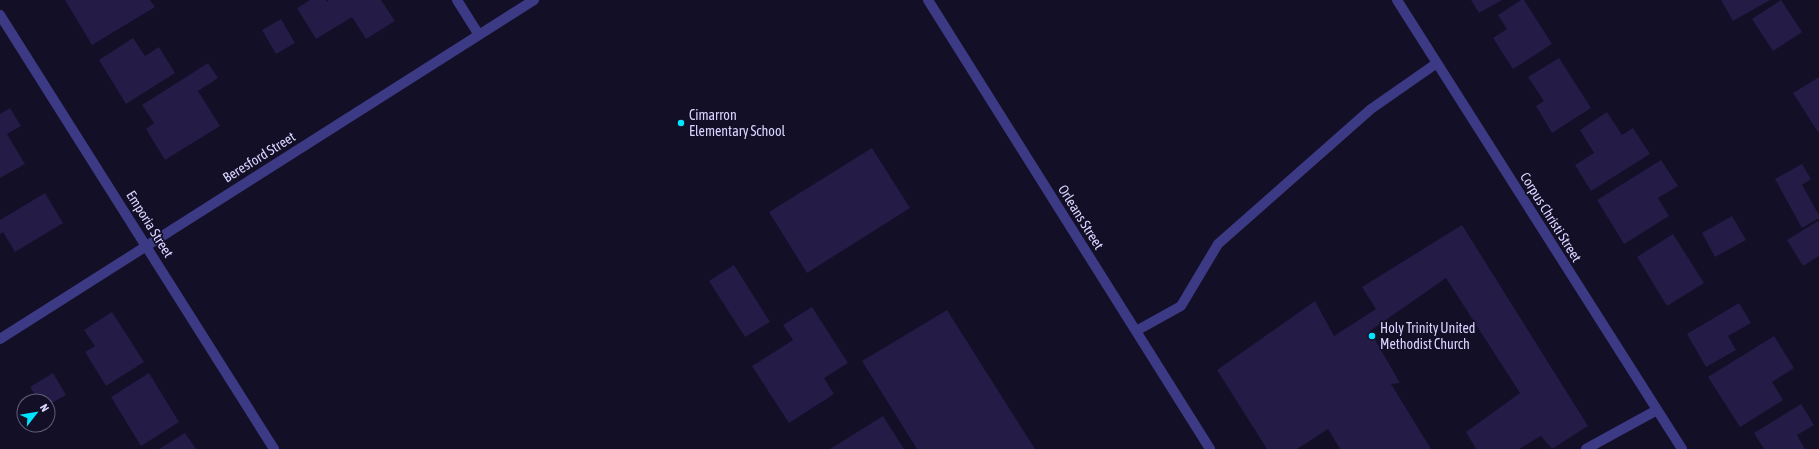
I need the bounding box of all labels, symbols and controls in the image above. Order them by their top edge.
place label: Cimarron Elementary School [689,107,785,139]
marker: Cimarron Elementary School [676,118,686,128]
street label: Beresford Street [220,128,298,186]
street label: Corpus Christi Street [1517,169,1585,265]
street label: Orleans Street [1055,182,1107,252]
street label: Emporia Street [123,188,177,260]
place label: Holy Trinity United Methodist Church [1380,320,1475,352]
marker: Holy Trinity United Methodist Church [1367,331,1377,341]
north arrow [16,393,56,433]
text: N [38,402,51,414]

